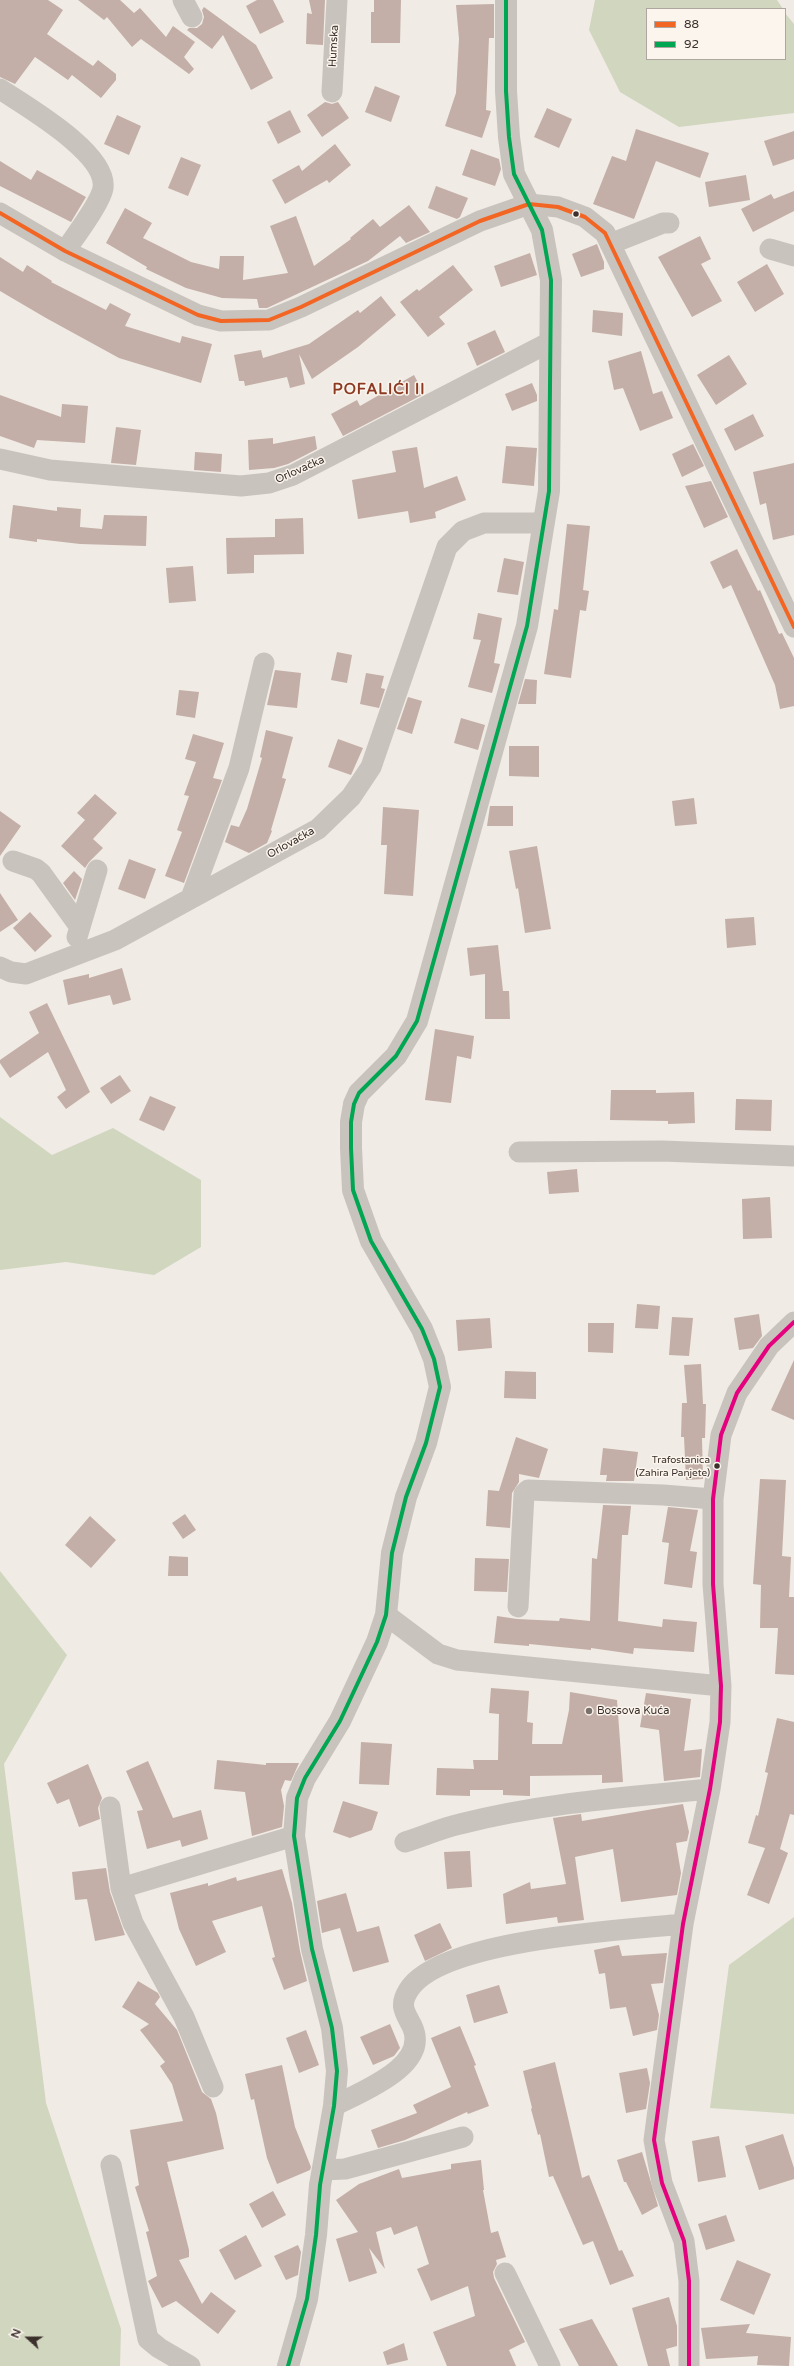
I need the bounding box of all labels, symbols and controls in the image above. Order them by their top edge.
legend [646,8,786,60]
text: 88 [684,17,699,31]
street label: Humska [326,25,342,67]
text: 92 [684,37,699,51]
unlabelled marker [571,209,581,219]
district label: POFALIĆI II [333,381,425,399]
street label: Orlovačka [273,453,327,487]
street label: Orlovačka [265,825,317,861]
place label: Trafostanica (Zahira Panjete) [636,1454,710,1478]
marker: Trafostanica (Zahira Panjete) [712,1461,722,1471]
place label: Bossova Kuća [597,1704,669,1718]
marker: Bossova Kuća [584,1706,594,1716]
north arrow [8,2318,48,2358]
text: N [9,2327,24,2340]

